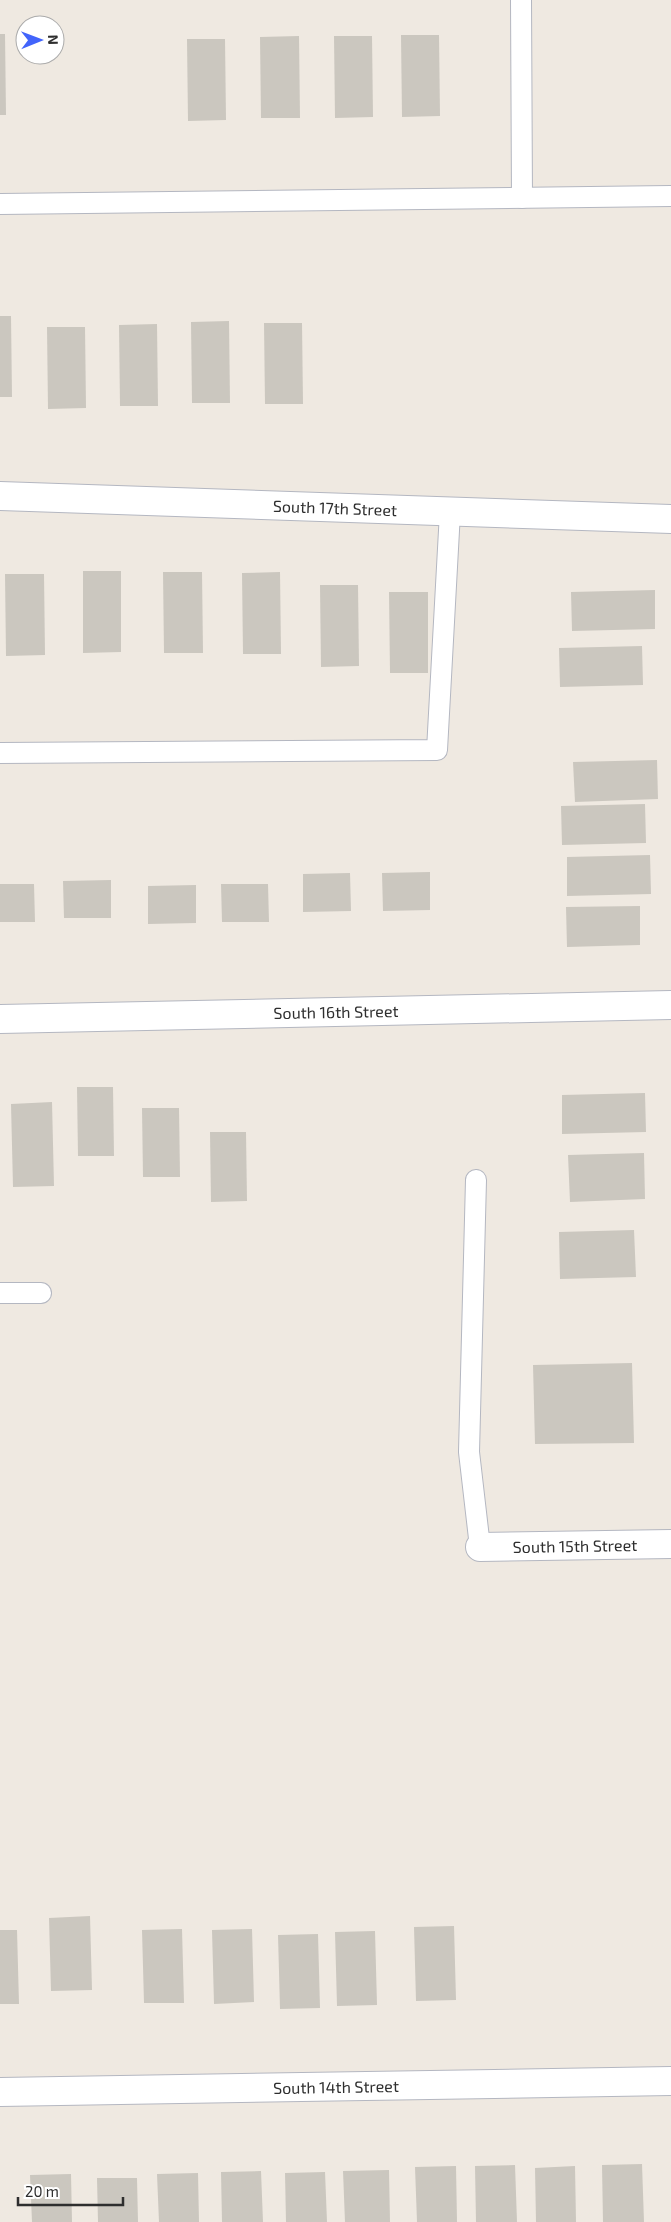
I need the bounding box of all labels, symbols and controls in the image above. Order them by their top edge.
north arrow [15,15,65,65]
text: N [45,35,62,45]
street label: South 17th Street [273,496,397,519]
street label: South 16th Street [273,1001,399,1022]
street label: South 15th Street [513,1535,637,1556]
street label: South 14th Street [273,2076,399,2097]
scale bar [18,2174,122,2206]
text: 20 m [25,2182,59,2200]

